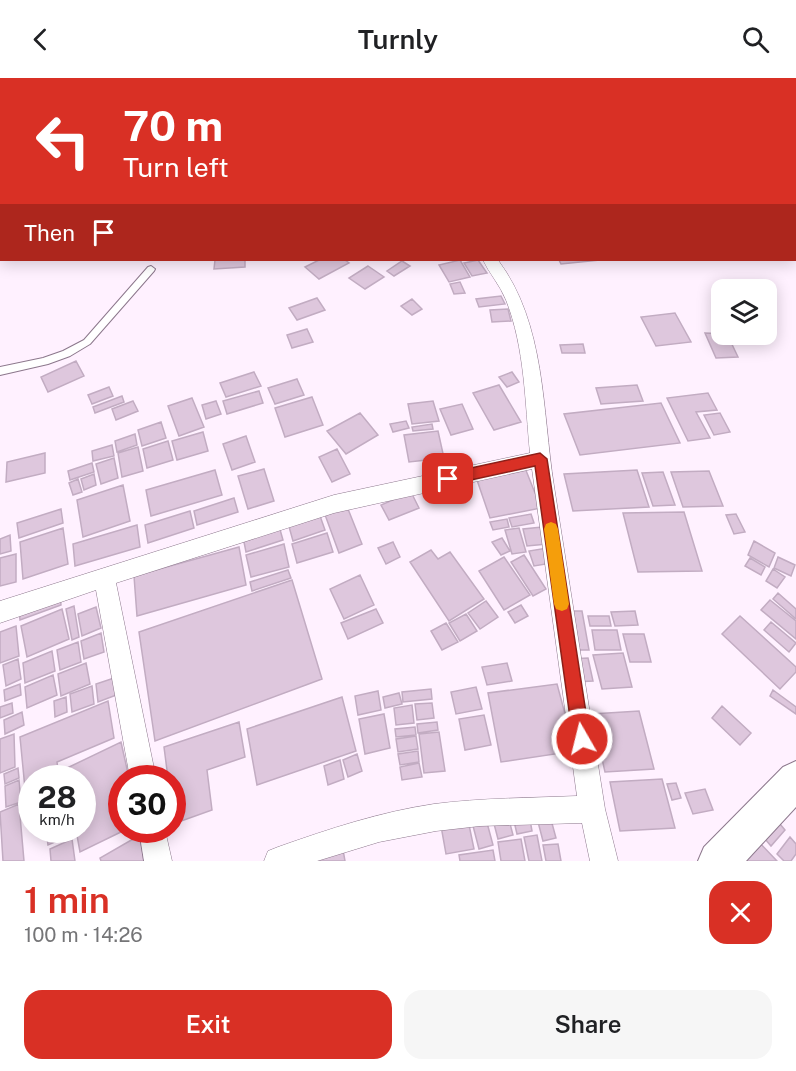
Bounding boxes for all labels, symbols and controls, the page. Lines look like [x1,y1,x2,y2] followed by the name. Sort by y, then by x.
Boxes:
[24,23,57,56] icon: back
[358,23,438,55] text: Turnly
[739,23,772,56] icon: search
[123,101,223,150] text: 70 m
[24,102,102,180] icon: left
[123,151,229,183] text: Turn left
[87,216,120,249] icon: arrive
[24,220,75,246] text: Then
[711,279,777,345] map controls
[711,279,777,345] button: layers
[422,453,473,504] pin
[431,462,464,495] icon: arrive
[550,707,614,771] position arrow
[108,765,186,843] speed limit sign: 30
[37,779,77,815] text: 28
[39,811,75,828] text: km/h
[24,879,110,921] text: 1 min
[709,881,772,944] button: close
[24,923,143,947] text: 100 m · 14:26
[24,990,392,1059] button: Exit
[404,990,772,1059] button: Share

